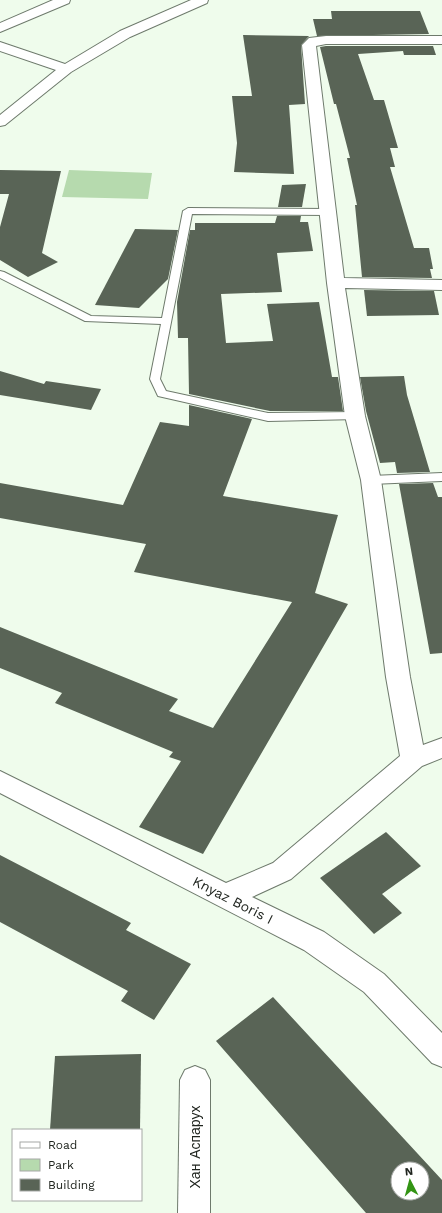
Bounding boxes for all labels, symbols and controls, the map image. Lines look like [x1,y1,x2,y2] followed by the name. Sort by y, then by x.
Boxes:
[190,873,276,927] street label: Knyaz Boris I
[187,1106,203,1188] street label: Хан Аспарух
[12,1129,142,1201] legend
[48,1138,77,1152] text: Road
[48,1158,74,1172] text: Park
[390,1161,430,1201] north arrow
[404,1165,414,1178] text: N
[48,1178,95,1192] text: Building

